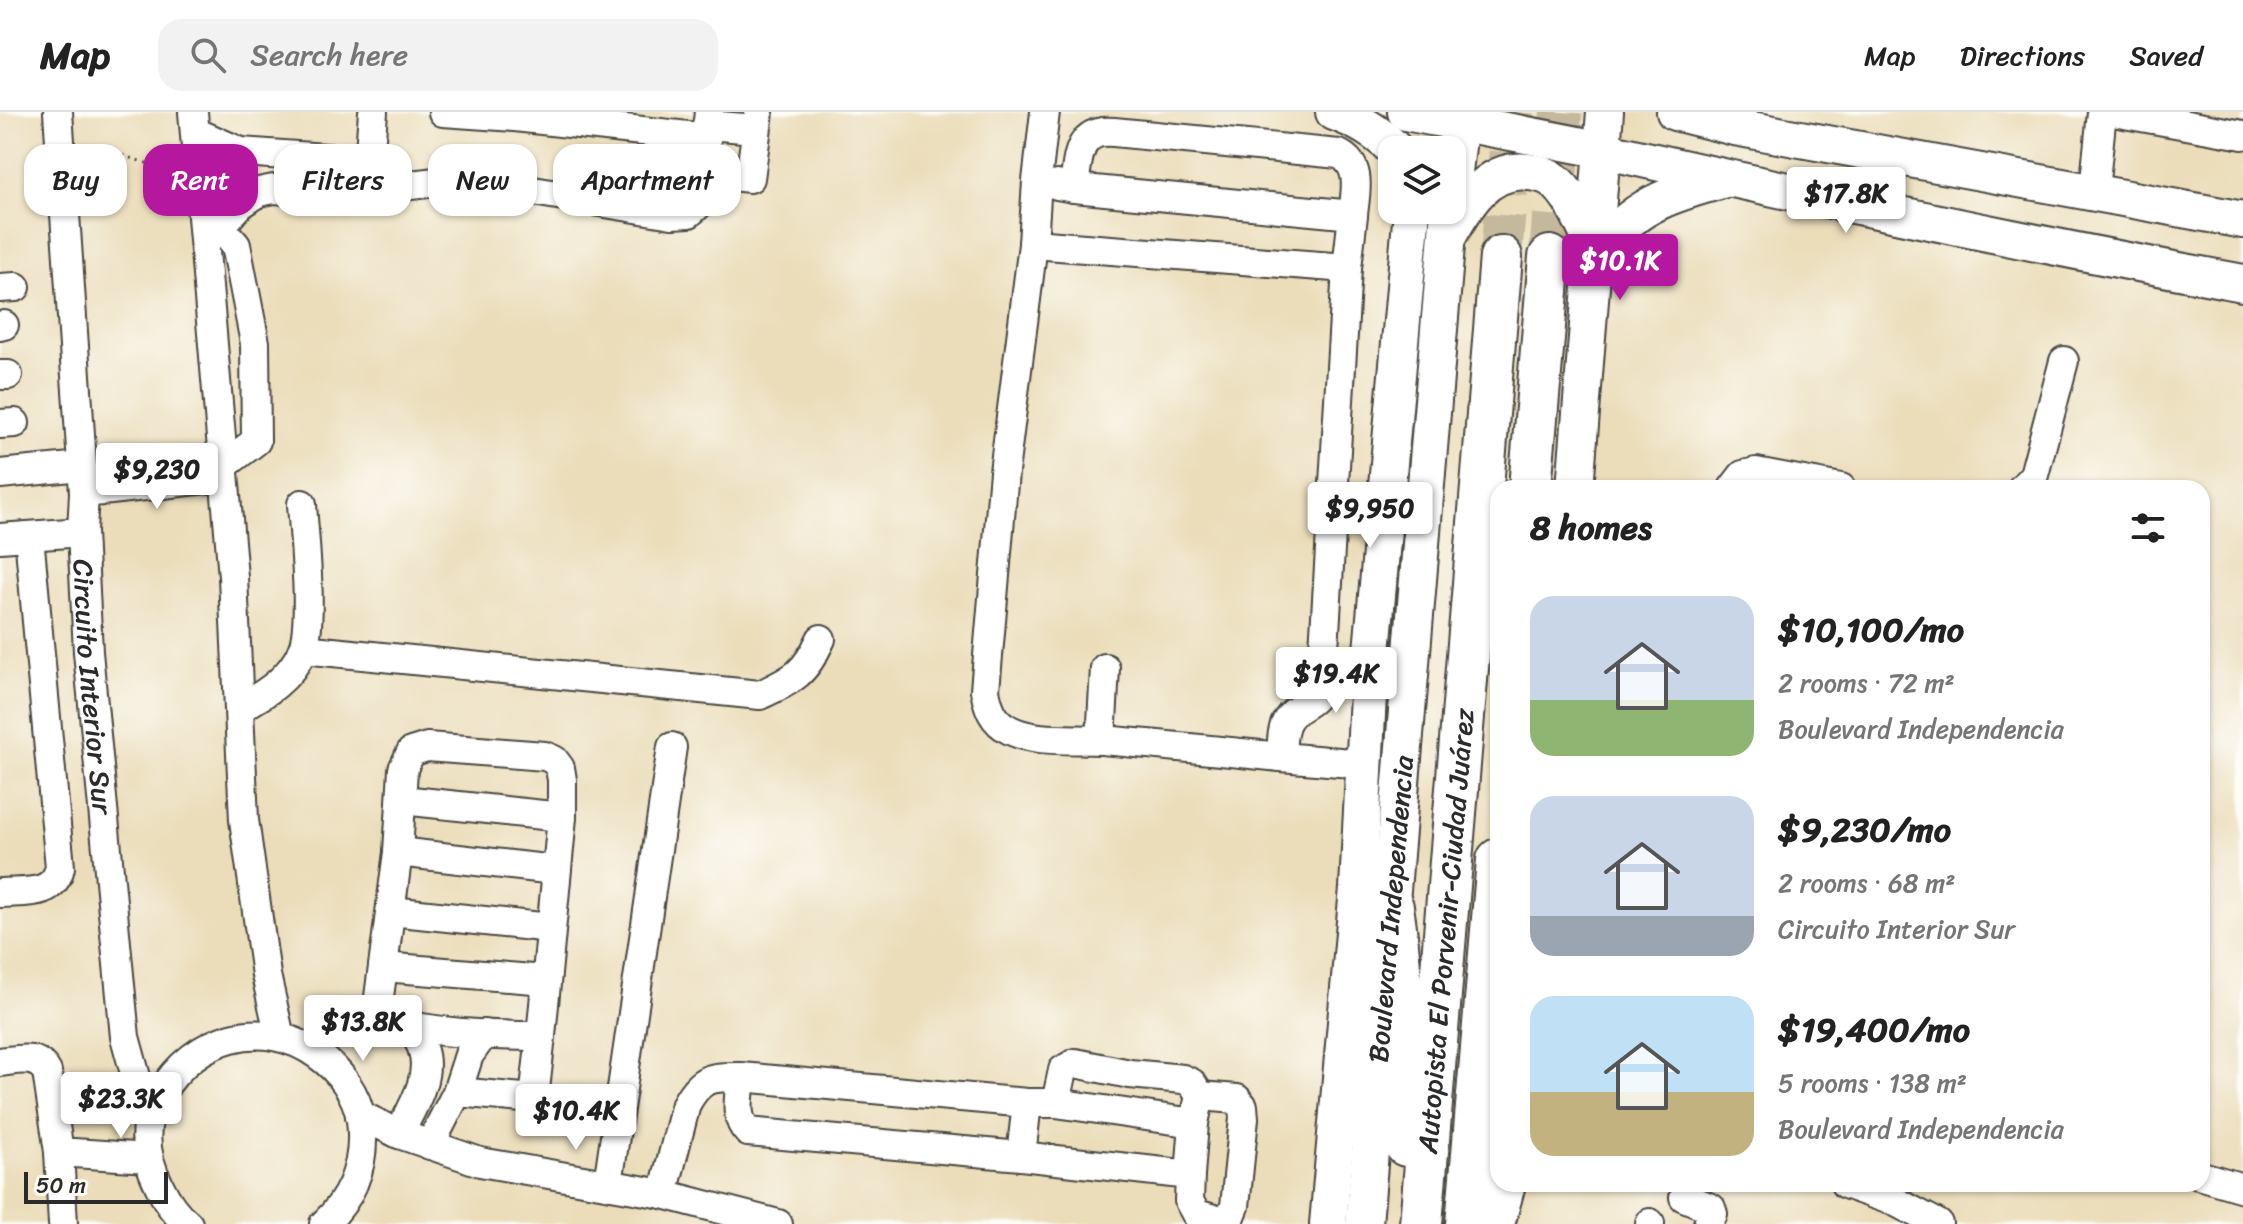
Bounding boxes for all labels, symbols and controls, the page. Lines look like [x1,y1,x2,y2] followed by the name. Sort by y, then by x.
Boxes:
[158,19,718,91] search box
[40,22,110,89] text: Map
[250,28,408,82] text: Search here
[1864,31,1916,80] text: Map
[1960,31,2085,80] text: Directions
[2129,31,2203,80] text: Saved
[186,33,230,77] icon: search
[1378,136,1466,224] map controls
[1378,136,1466,224] button: layers
[24,144,127,216] chip: Buy
[143,144,258,216] chip: Rent
[274,144,412,216] chip: Filters
[428,144,537,216] chip: New
[553,144,741,216] chip: Apartment
[1781,167,1911,235] pin: $17.8K
[1805,170,1887,216] text: $17.8K
[1555,234,1685,302] pin: $10.1K
[1580,237,1660,283] text: $10.1K
[92,443,222,511] pin: $9,230
[114,446,200,492] text: $9,230
[1305,482,1435,550] pin: $9,950
[1326,485,1414,531] text: $9,950
[1530,498,1652,558] text: 8 homes
[2126,506,2170,550] icon: filters
[59,558,128,818] street label: Circuito Interior Sur
[1778,600,1964,660] text: $10,100/mo
[1594,628,1690,724] icon: home
[1271,647,1401,715] pin: $19.4K
[1294,650,1378,696] text: $19.4K
[1778,660,1955,706] text: 2 rooms · 72 m²
[1402,706,1488,1156] street label: Autopista El Porvenir-Ciudad Juárez
[1778,706,2064,752] text: Boulevard Independencia
[1353,753,1428,1065] street label: Boulevard Independencia
[1778,800,1951,860] text: $9,230/mo
[1594,828,1690,924] icon: home
[1778,860,1955,906] text: 2 rooms · 68 m²
[1778,906,2015,952] text: Circuito Interior Sur
[298,995,428,1063] pin: $13.8K
[322,998,404,1044] text: $13.8K
[1778,1000,1970,1060] text: $19,400/mo
[1594,1028,1690,1124] icon: home
[1778,1060,1967,1106] text: 5 rooms · 138 m²
[56,1072,186,1140] pin: $23.3K
[79,1075,163,1121] text: $23.3K
[511,1084,641,1152] pin: $10.4K
[534,1087,619,1133] text: $10.4K
[1778,1106,2064,1152] text: Boulevard Independencia
[36,1166,86,1205] text: 50 m
[24,1168,168,1204] scale bar

